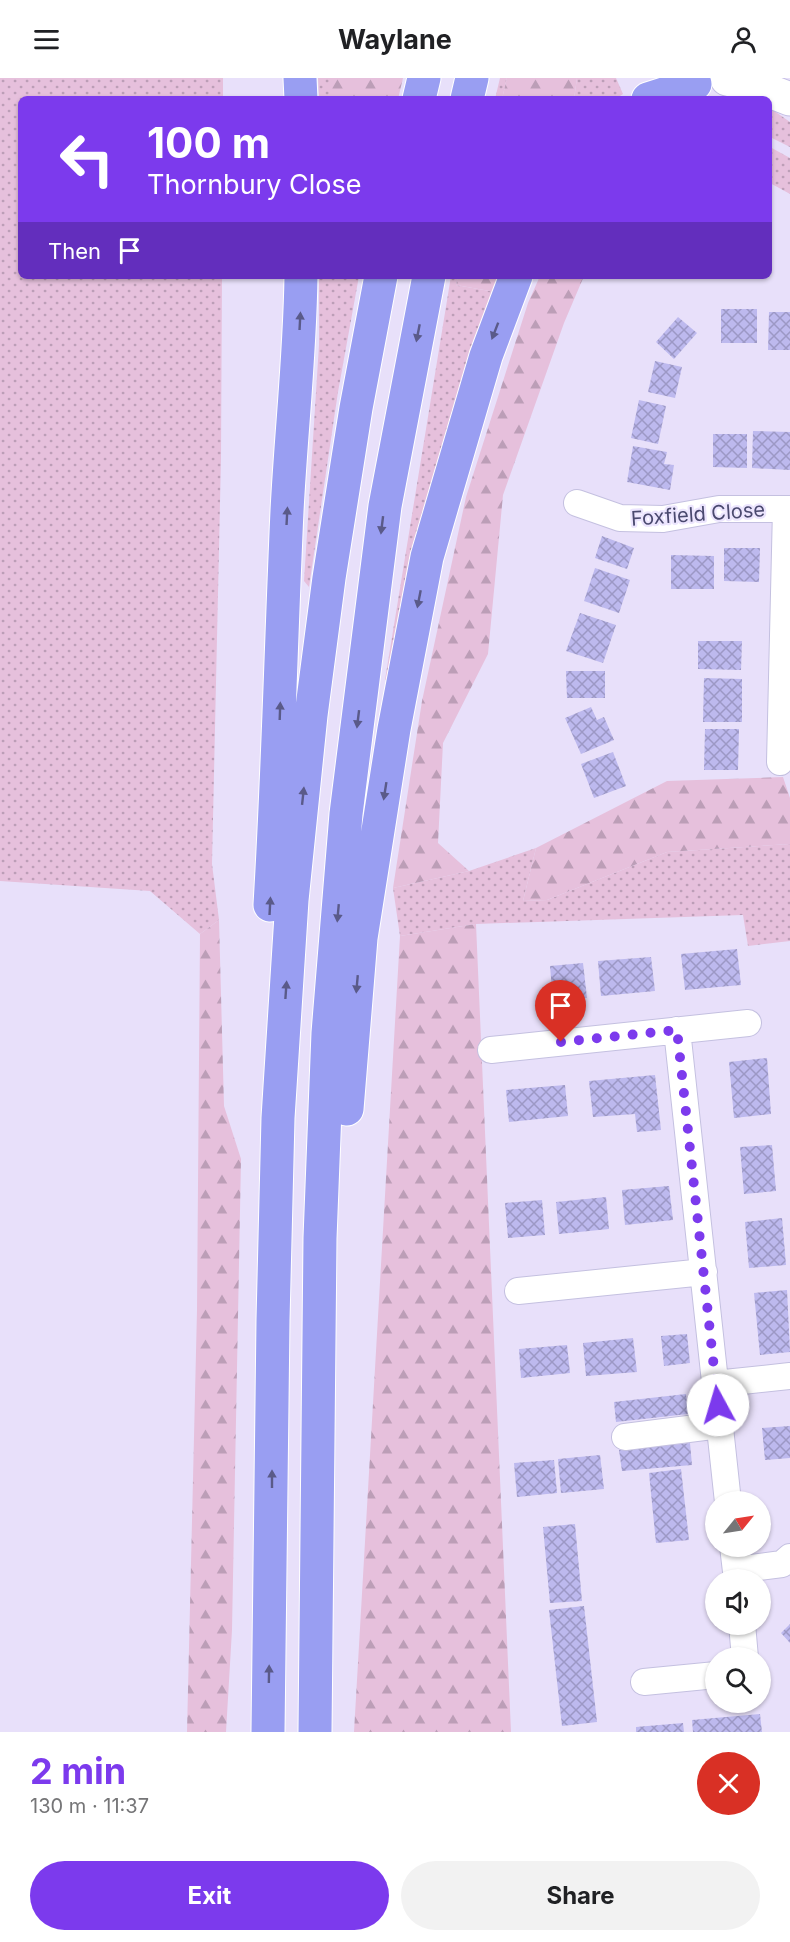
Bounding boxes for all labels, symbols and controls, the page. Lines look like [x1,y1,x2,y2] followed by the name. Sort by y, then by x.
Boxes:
[30,23,63,56] icon: menu
[338,23,452,56] text: Waylane
[727,23,760,56] icon: person
[147,117,270,168] text: 100 m
[48,120,126,198] icon: left
[147,168,361,201] text: Thornbury Close
[113,234,146,267] icon: arrive
[48,238,101,264] text: Then
[295,312,305,331] one-way arrow
[490,322,500,340] one-way arrow
[413,324,422,343] one-way arrow
[630,497,766,531] street label: Foxfield Close
[283,507,292,526] one-way arrow
[377,516,387,535] one-way arrow
[414,589,423,608] one-way arrow
[275,701,285,720] one-way arrow
[354,709,363,728] one-way arrow
[380,781,389,800] one-way arrow
[298,786,308,805] one-way arrow
[266,896,275,915] one-way arrow
[334,903,343,922] one-way arrow
[352,974,362,993] one-way arrow
[282,980,291,999] one-way arrow
[535,980,586,1042] pin
[544,989,577,1022] icon: arrive
[686,1373,750,1437] position arrow
[267,1469,277,1488] one-way arrow
[705,1491,771,1557] north arrow
[705,1491,771,1713] map controls
[705,1569,771,1635] button: sound
[705,1647,771,1713] button: search
[265,1664,274,1683] one-way arrow
[30,1749,126,1793] text: 2 min
[697,1752,760,1815] button: close
[30,1794,149,1818] text: 130 m · 11:37
[30,1861,389,1930] button: Exit
[401,1861,760,1930] button: Share

